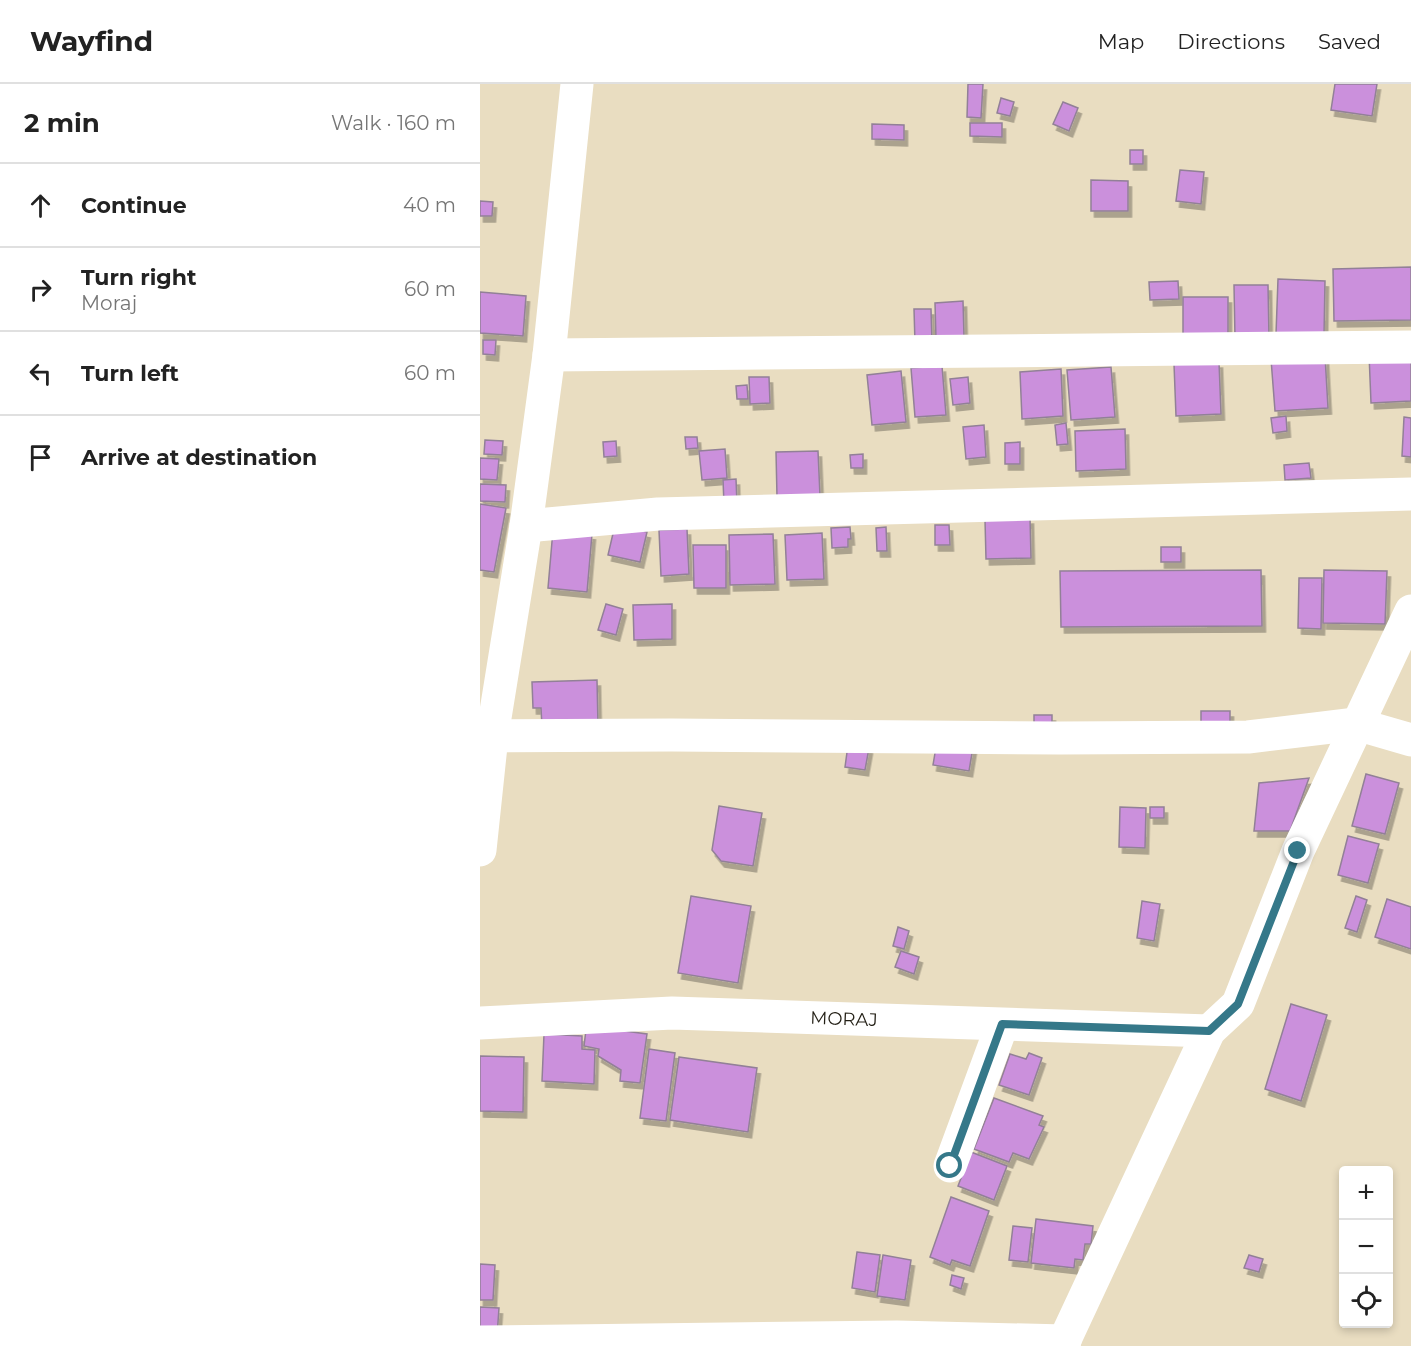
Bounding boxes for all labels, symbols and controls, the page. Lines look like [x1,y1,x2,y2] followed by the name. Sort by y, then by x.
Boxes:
[30,24,153,58] text: Wayfind
[1098,29,1144,54] text: Map
[1177,29,1285,54] text: Directions
[1318,29,1381,54] text: Saved
[24,107,100,139] text: 2 min
[331,111,456,135] text: Walk · 160 m
[24,189,57,222] icon: ahead
[81,192,187,219] text: Continue
[403,193,456,217] text: 40 m
[81,264,196,291] text: Turn right
[24,273,57,306] icon: right
[404,277,456,301] text: 60 m
[81,291,137,315] text: Moraj
[24,357,57,390] icon: left
[81,360,179,387] text: Turn left
[404,361,456,385] text: 60 m
[24,441,57,474] icon: arrive
[81,444,317,471] text: Arrive at destination
[1284,837,1310,863] route end
[810,1007,878,1031] street label: MORAJ
[936,1152,962,1178] route start
[1339,1166,1393,1328] map controls
[1339,1166,1393,1220] button: +
[1339,1220,1393,1274] button: −
[1339,1274,1393,1328] button: locate

